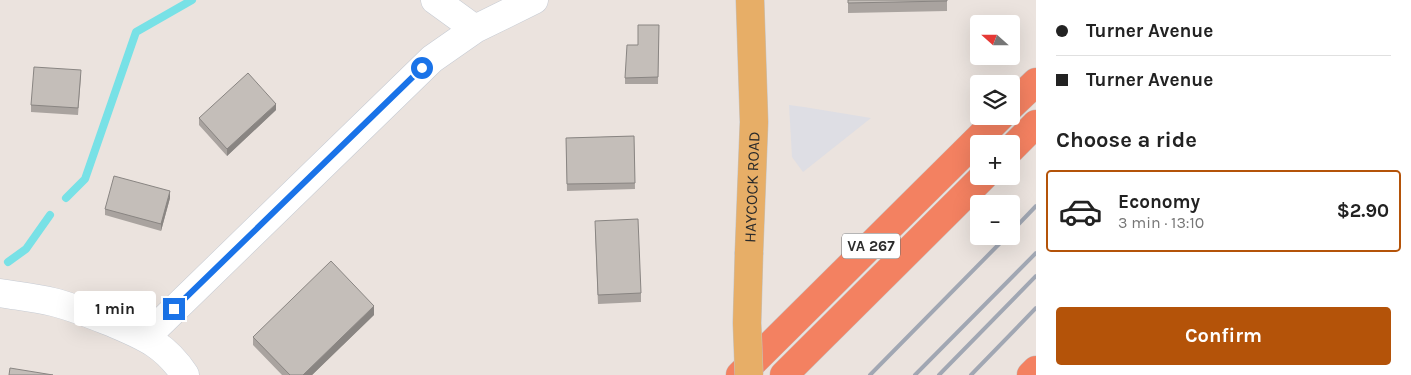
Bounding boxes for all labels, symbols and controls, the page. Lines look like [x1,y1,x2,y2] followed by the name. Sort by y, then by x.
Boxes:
[970,15,1020,65] north arrow
[970,15,1020,245] map controls
[1086,20,1213,42] text: Turner Avenue
[411,57,433,79] route start
[1086,69,1213,91] text: Turner Avenue
[970,75,1020,125] button: layers
[1056,127,1197,153] text: Choose a ride
[740,131,764,243] street label: HAYCOCK ROAD
[970,135,1020,185] button: +
[1058,189,1103,234] icon: car
[1118,191,1200,213] text: Economy
[970,195,1020,245] button: −
[1337,200,1389,222] text: $2.90
[1118,213,1204,232] text: 3 min · 13:10
[842,234,900,258] road number: VA 267
[74,292,156,326] callout: 1 min
[163,298,185,320] route end
[95,299,135,318] text: 1 min
[1056,307,1391,365] button: Confirm

